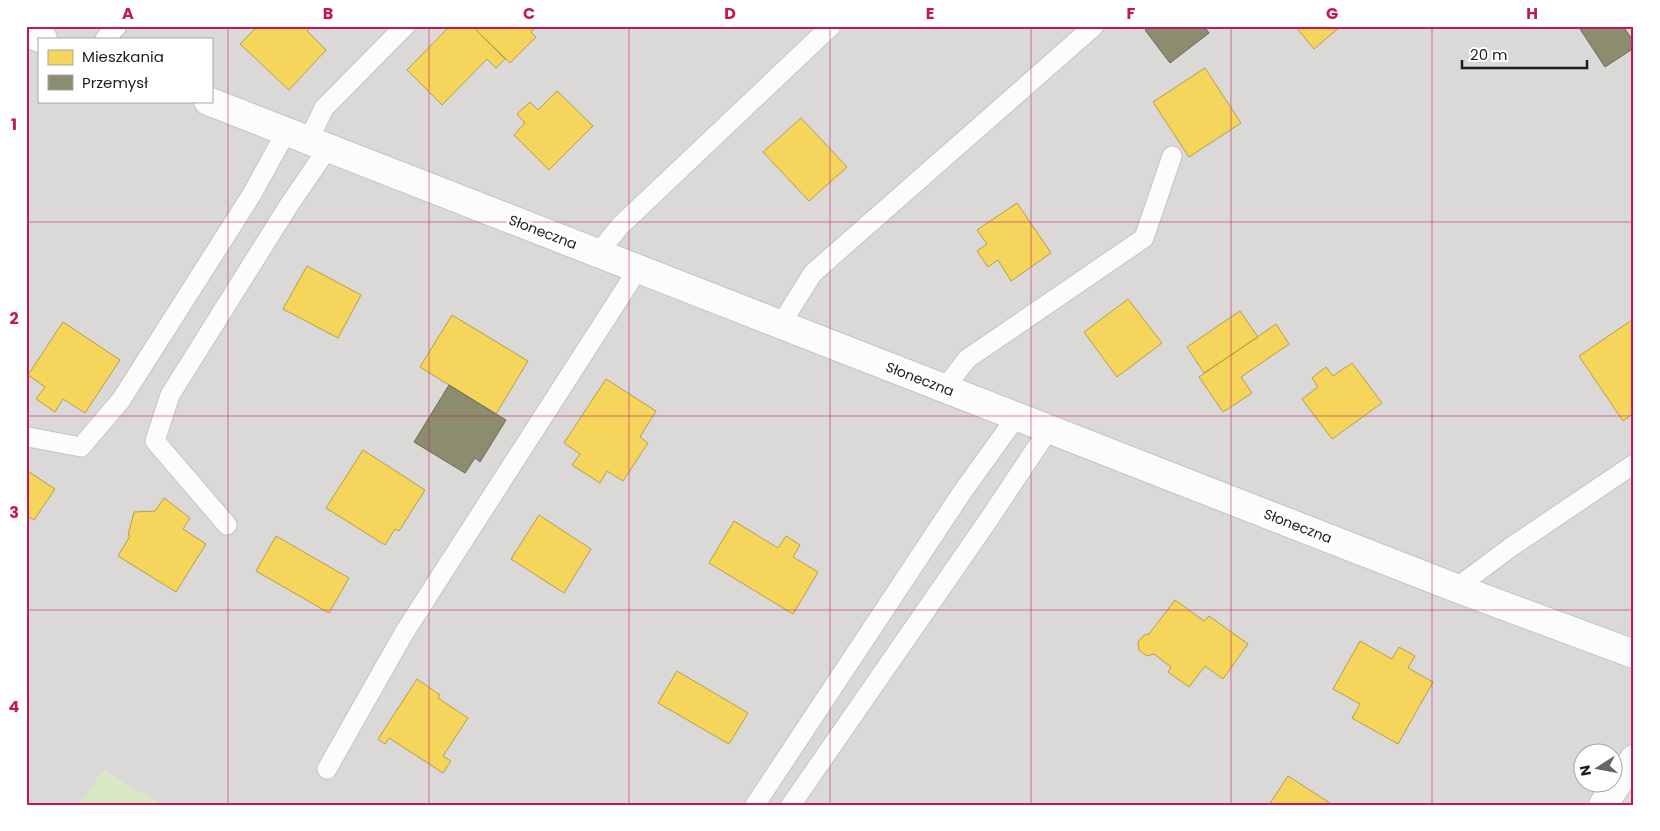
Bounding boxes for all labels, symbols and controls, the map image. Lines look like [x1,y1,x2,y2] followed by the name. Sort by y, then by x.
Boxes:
[122,2,134,25] text: A
[323,2,333,25] text: B
[523,2,535,25] text: C
[724,2,736,25] text: D
[926,2,934,25] text: E
[1127,2,1136,25] text: F
[1326,2,1338,25] text: G
[1526,2,1538,25] text: H
[38,38,212,102] legend
[1462,38,1588,70] scale bar
[1470,44,1508,65] text: 20 m
[82,46,164,67] text: Mieszkania
[82,72,148,93] text: Przemysł
[11,113,17,136] text: 1
[506,210,580,254] street label: Słoneczna
[9,307,19,330] text: 2
[883,357,957,401] street label: Słoneczna
[9,501,19,524] text: 3
[1261,504,1335,548] street label: Słoneczna
[9,695,20,718] text: 4
[1572,744,1622,794] north arrow
[1574,763,1596,778] text: N

